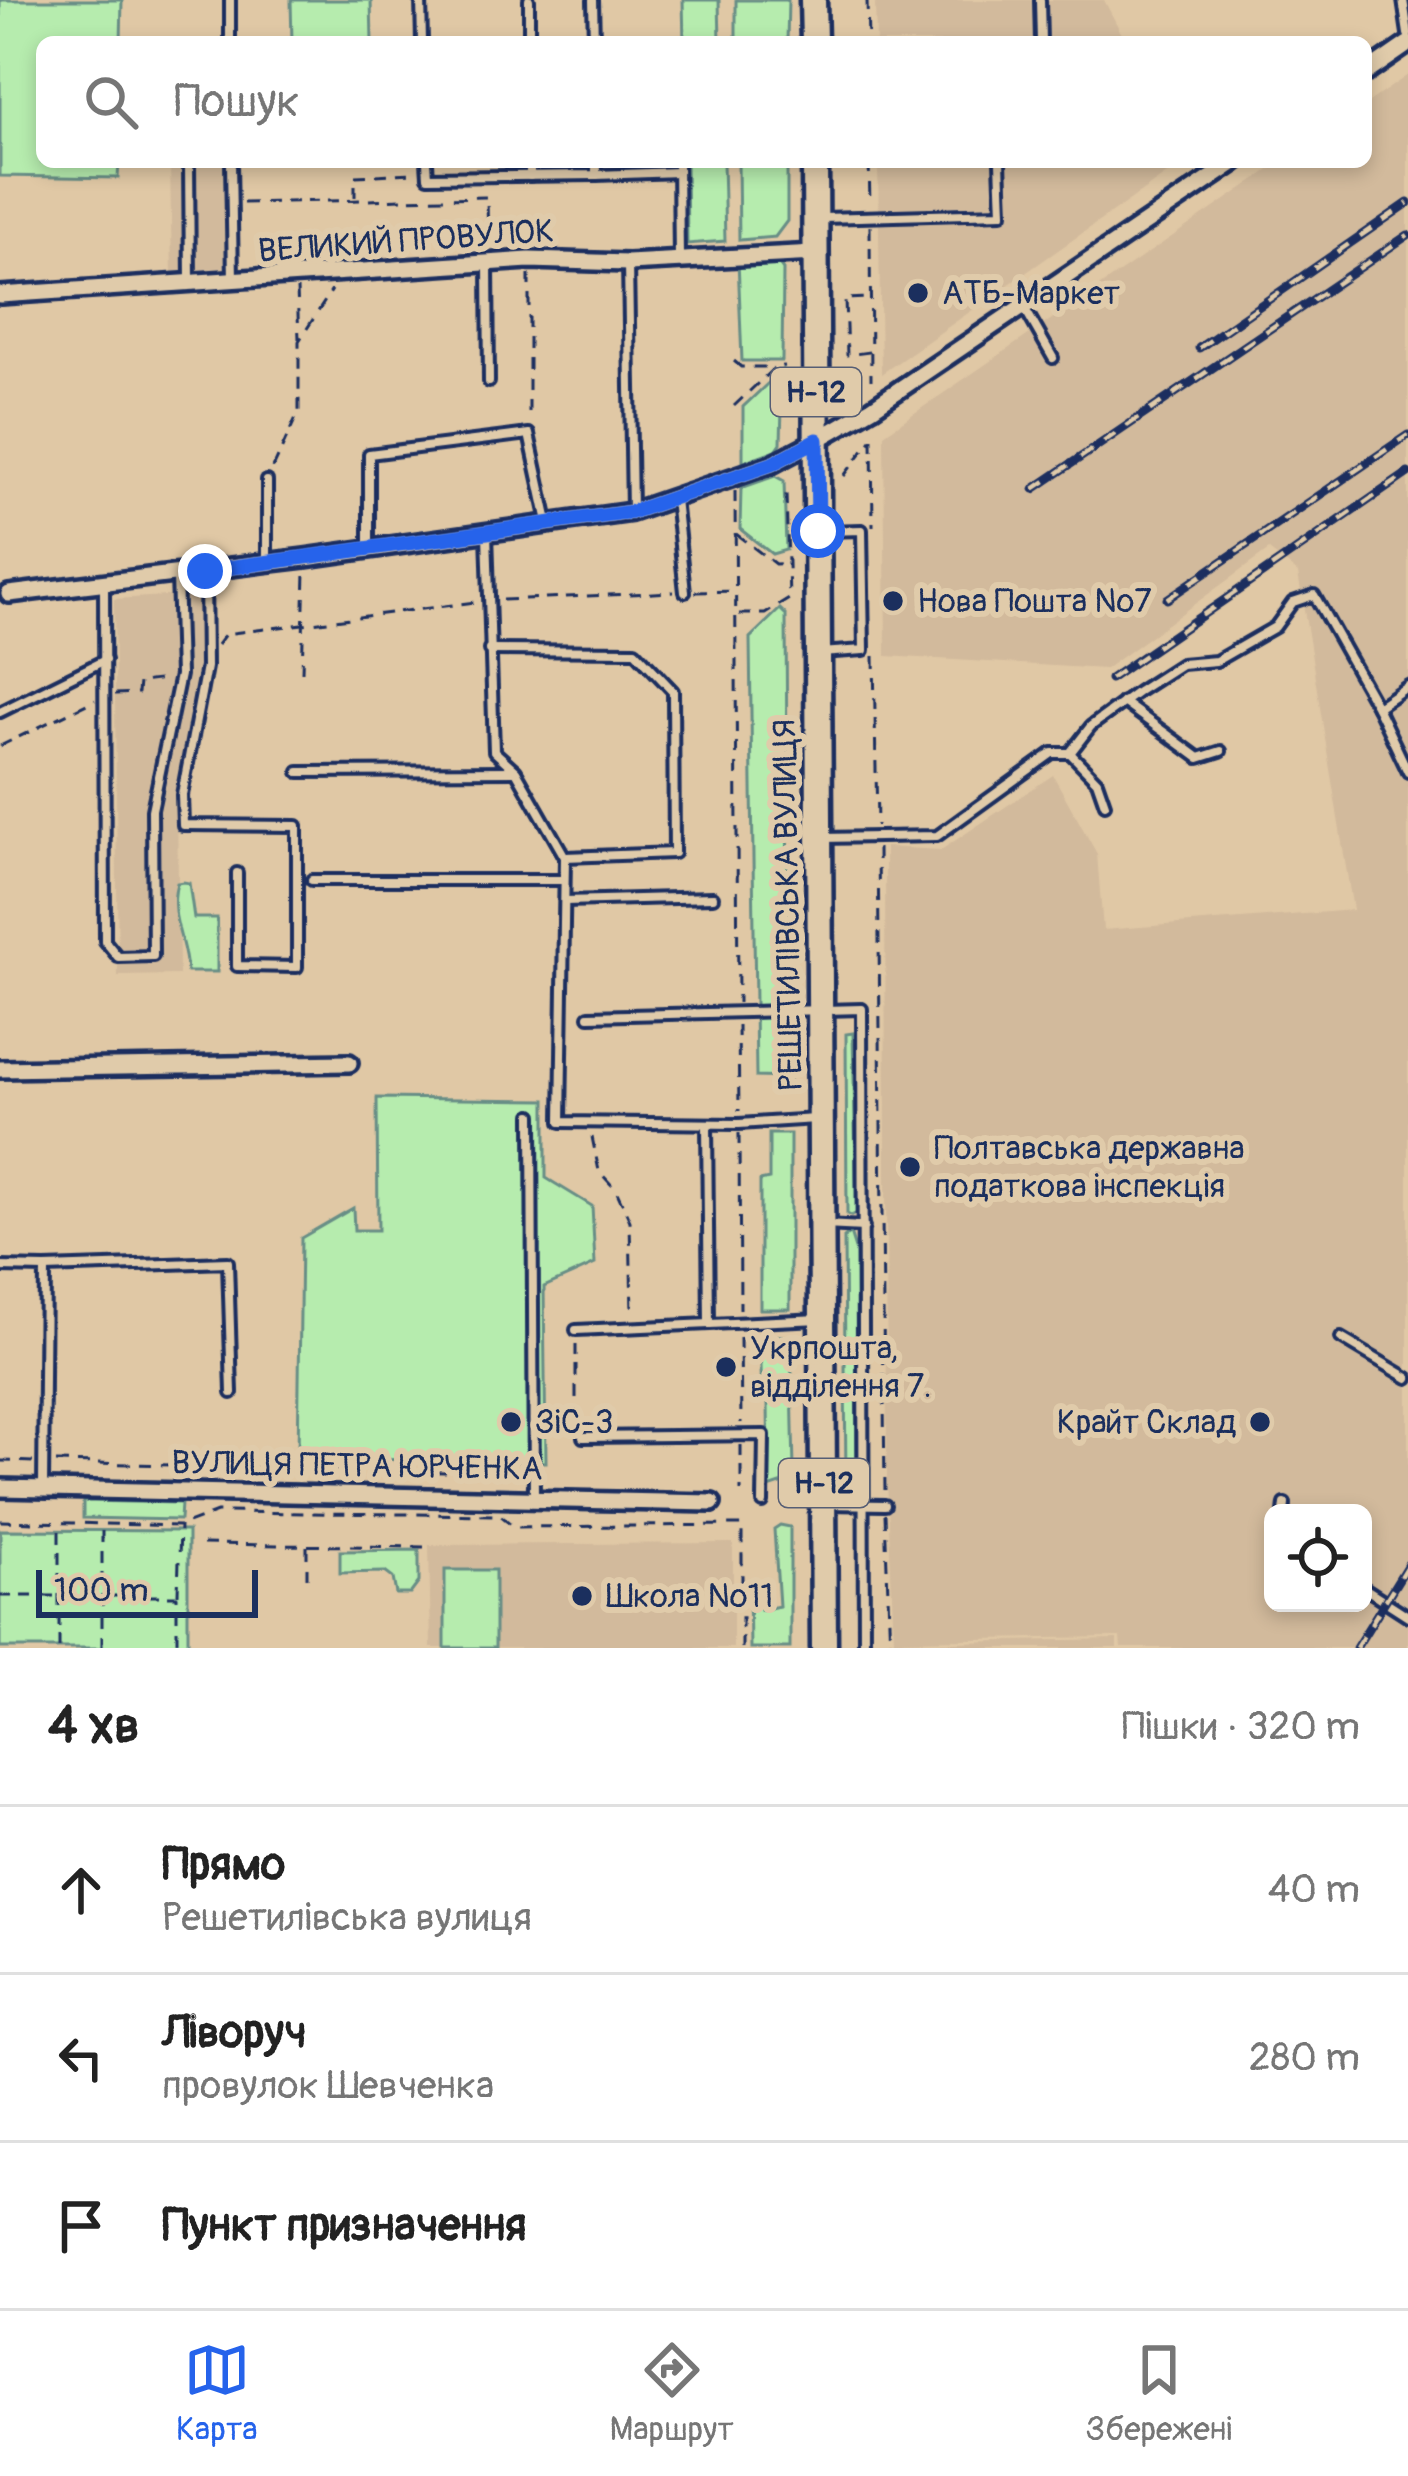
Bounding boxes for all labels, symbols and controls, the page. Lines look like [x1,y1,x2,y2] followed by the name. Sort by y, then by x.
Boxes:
[36,36,1372,168] search box
[78,69,144,135] icon: search
[174,74,299,130] text: Пошук
[257,210,555,272] street label: ВЕЛИКИЙ ПРОВУЛОК
[942,273,1121,314] place label: АТБ-Маркет
[905,280,931,306] marker: АТБ-Маркет
[771,368,861,416] road number: Н-12
[791,504,845,558] route start
[178,544,232,598] route end
[917,581,1152,622] place label: Нова Пошта №7
[880,588,906,614] marker: Нова Пошта №7
[764,719,812,1091] street label: РЕШЕТИЛІВСЬКА ВУЛИЦЯ
[934,1128,1245,1207] place label: Полтавська державна податкова інспекція
[897,1154,923,1180] marker: Полтавська державна податкова інспекція
[750,1328,932,1407] place label: Укрпошта, відділення 7.
[713,1354,739,1380] marker: Укрпошта, відділення 7.
[535,1402,614,1443] place label: ЗіС-3
[1057,1402,1236,1443] place label: Крайт Склад
[498,1409,524,1435] marker: ЗіС-3
[1247,1409,1273,1435] marker: Крайт Склад
[171,1442,543,1490] street label: ВУЛИЦЯ ПЕТРА ЮРЧЕНКА
[779,1459,869,1507] road number: Н-12
[1264,1504,1372,1612] map controls
[1264,1504,1372,1612] button: locate
[36,1564,258,1617] scale bar
[54,1570,148,1611] text: 100 m
[606,1576,773,1617] place label: Школа №11
[569,1583,595,1609] marker: Школа №11
[48,1694,139,1758] text: 4 хв
[1122,1702,1360,1751] text: Пішки · 320 m
[162,1837,285,1893] text: Прямо
[48,1857,114,1923] icon: ahead
[1268,1865,1360,1914] text: 40 m
[162,1893,532,1942] text: Решетилівська вулиця
[162,2005,307,2061] text: Ліворуч
[48,2025,114,2091] icon: left
[1249,2033,1360,2082] text: 280 m
[162,2061,494,2110] text: провулок Шевченка
[48,2193,114,2259] icon: arrive
[162,2198,526,2254] text: Пункт призначення
[176,2337,258,2450] tab: Карта
[609,2337,734,2450] tab: Маршрут
[1085,2337,1232,2450] tab: Збережені

